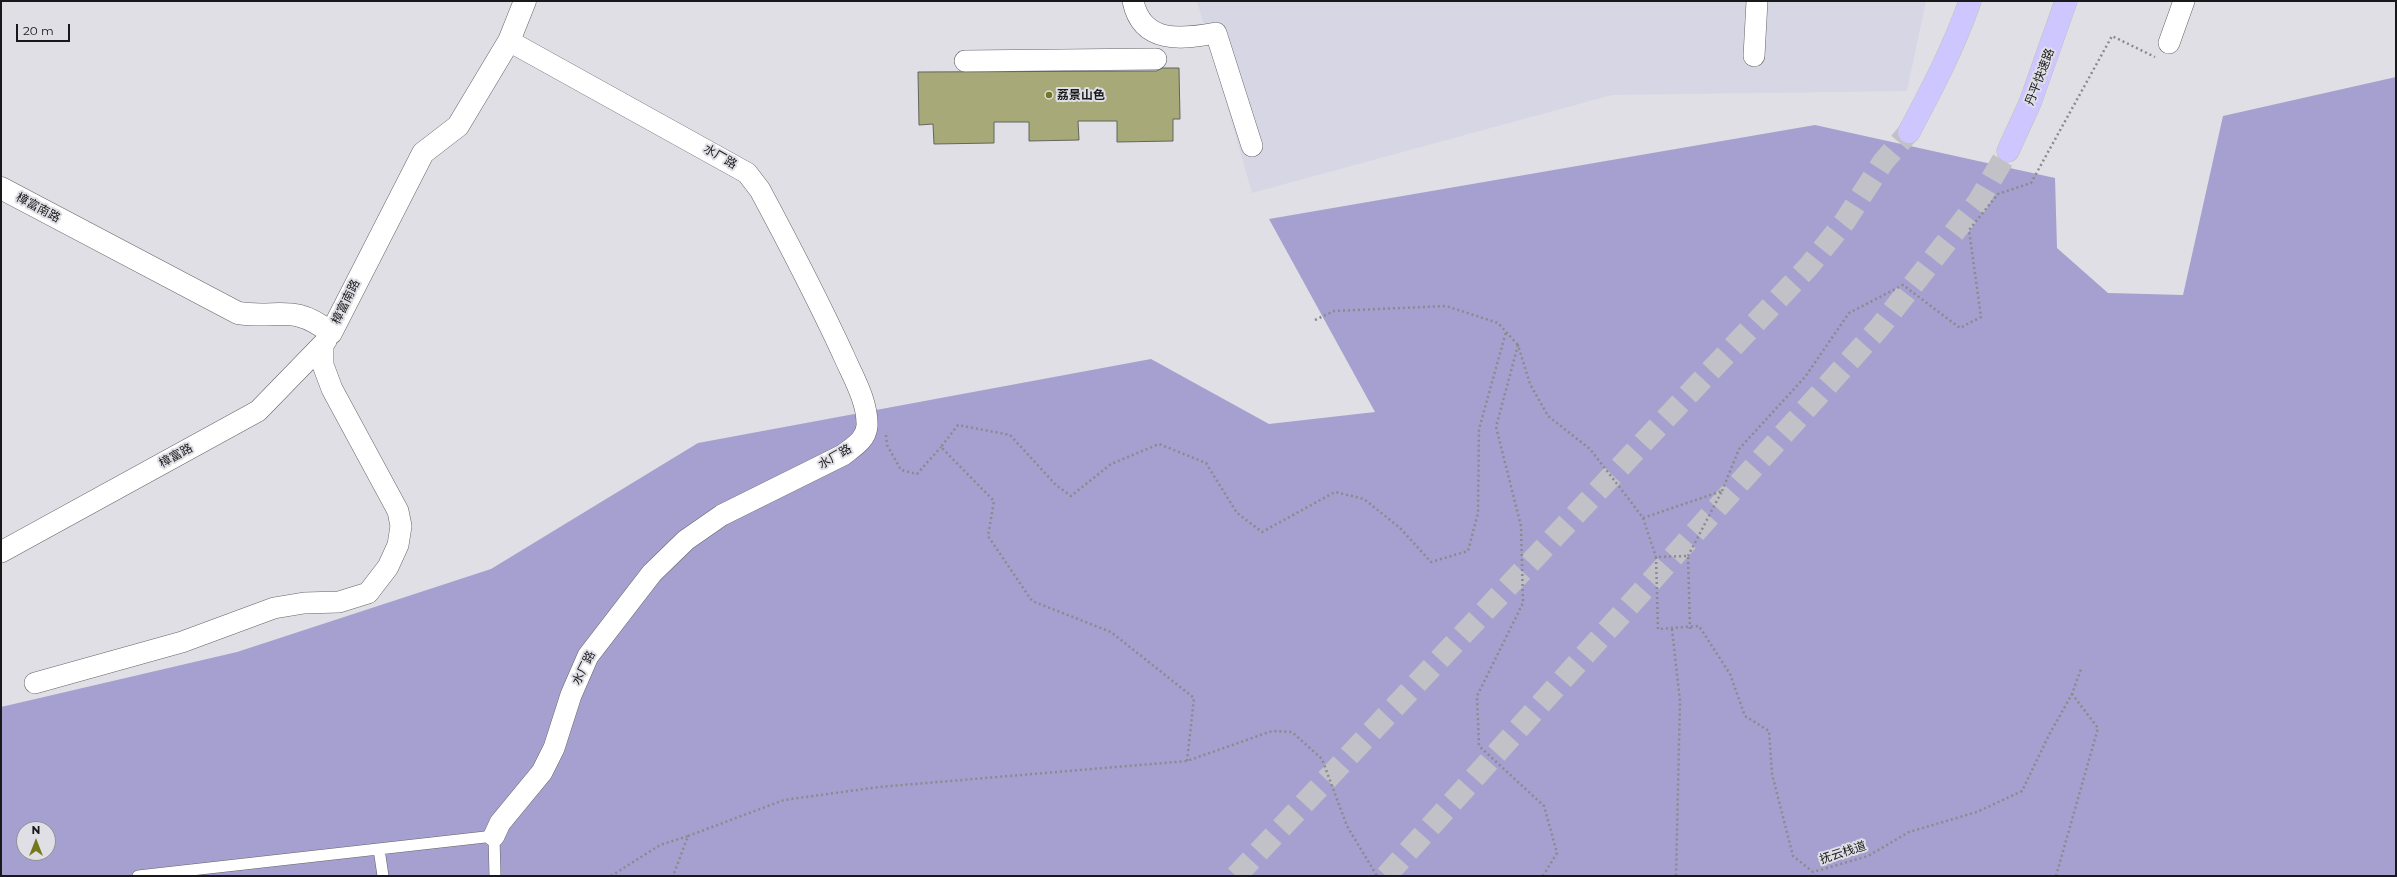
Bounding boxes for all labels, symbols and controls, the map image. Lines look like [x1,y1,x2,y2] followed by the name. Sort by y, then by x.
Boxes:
[18,16,72,42] scale bar
[23,23,54,38] text: 20 m
[2023,46,2057,108] street label: 丹平快速路
[1057,88,1105,102] place label: 荔景山色
[1044,90,1054,100] marker: 荔景山色
[701,142,739,172] street label: 水厂路
[13,190,63,226] street label: 樟富南路
[329,277,363,327] street label: 樟富南路
[157,441,195,471] street label: 樟富路
[816,442,854,472] street label: 水厂路
[569,649,599,687] street label: 水厂路
[16,821,56,861] north arrow
[32,823,40,837] text: N
[1818,839,1868,867] street label: 抚云栈道

